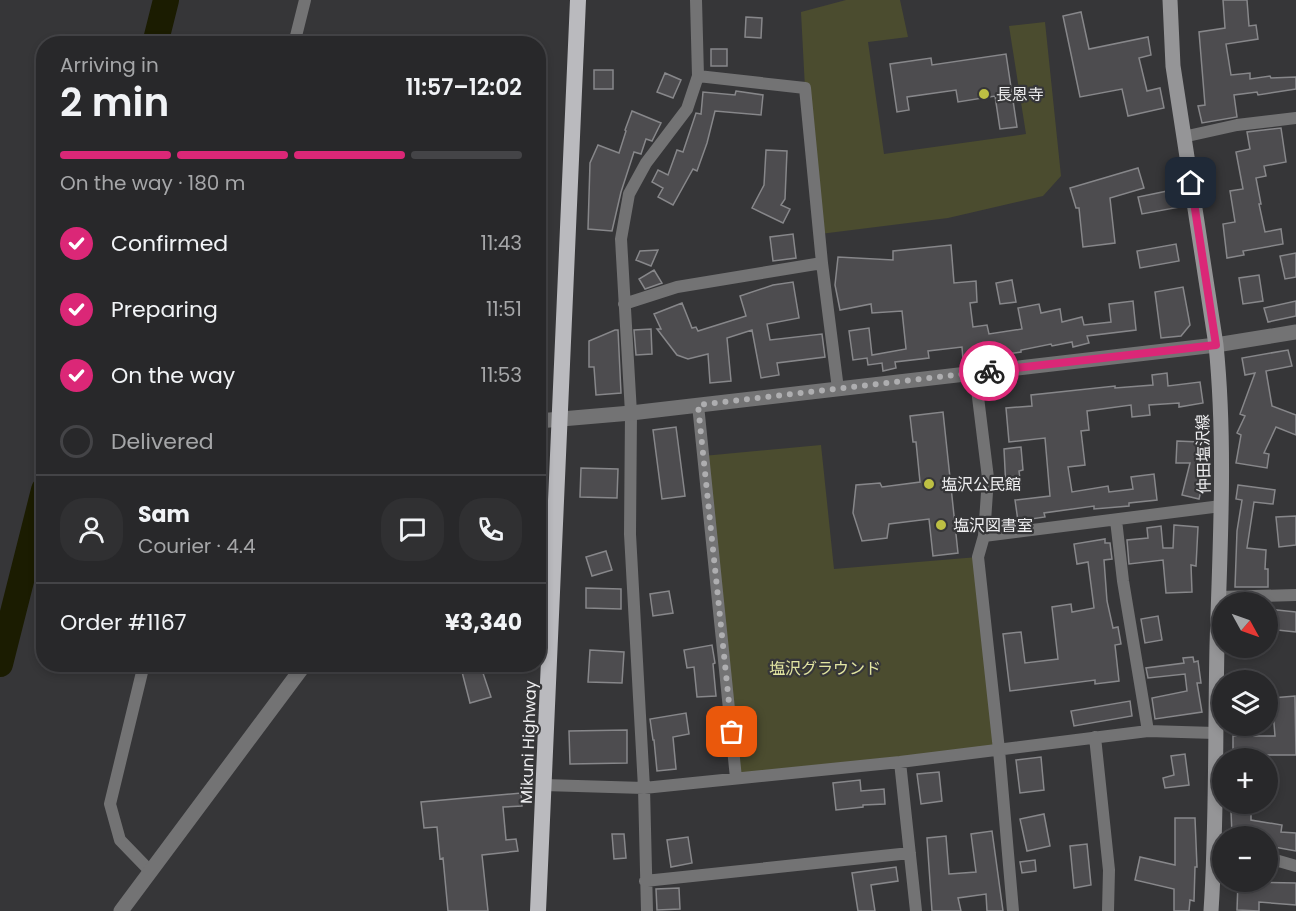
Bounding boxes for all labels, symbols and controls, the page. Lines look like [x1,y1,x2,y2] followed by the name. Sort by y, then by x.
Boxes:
[60,51,159,79] text: Arriving in
[405,72,522,103] text: 11:57–12:02
[60,75,169,130] text: 2 min
[996,83,1044,106] place label: 長恩寺
[977,87,991,101] marker: 長恩寺
[1165,157,1216,208] pin
[1174,166,1207,199] icon: home
[60,169,245,197] text: On the way · 180 m
[60,227,93,260] icon: check
[111,228,228,259] text: Confirmed
[481,229,522,257] text: 11:43
[60,293,93,326] icon: check
[111,294,218,325] text: Preparing
[486,295,522,323] text: 11:51
[959,341,1019,401] courier
[973,355,1006,388] icon: bike
[60,359,93,392] icon: check
[111,360,235,391] text: On the way
[481,361,522,389] text: 11:53
[1191,414,1216,494] street label: 仲田塩沢線
[111,426,214,457] text: Delivered
[941,473,1021,496] place label: 塩沢公民館
[922,477,936,491] marker: 塩沢公民館
[60,498,123,561] button: person
[381,498,444,561] button: chat
[459,498,522,561] button: phone
[138,499,190,530] text: Sam
[953,514,1033,537] place label: 塩沢図書室
[934,518,948,532] marker: 塩沢図書室
[138,532,256,560] text: Courier · 4.4
[1212,592,1278,658] north arrow
[1212,592,1278,892] map controls
[60,607,187,638] text: Order #1167
[445,607,522,638] text: ¥3,340
[769,657,881,680] park label: 塩沢グラウンド
[1212,670,1278,736] button: layers
[515,680,542,804] street label: Mikuni Highway
[706,706,757,757] pin
[715,715,748,748] icon: bag
[1212,748,1278,814] button: +
[1212,826,1278,892] button: −

